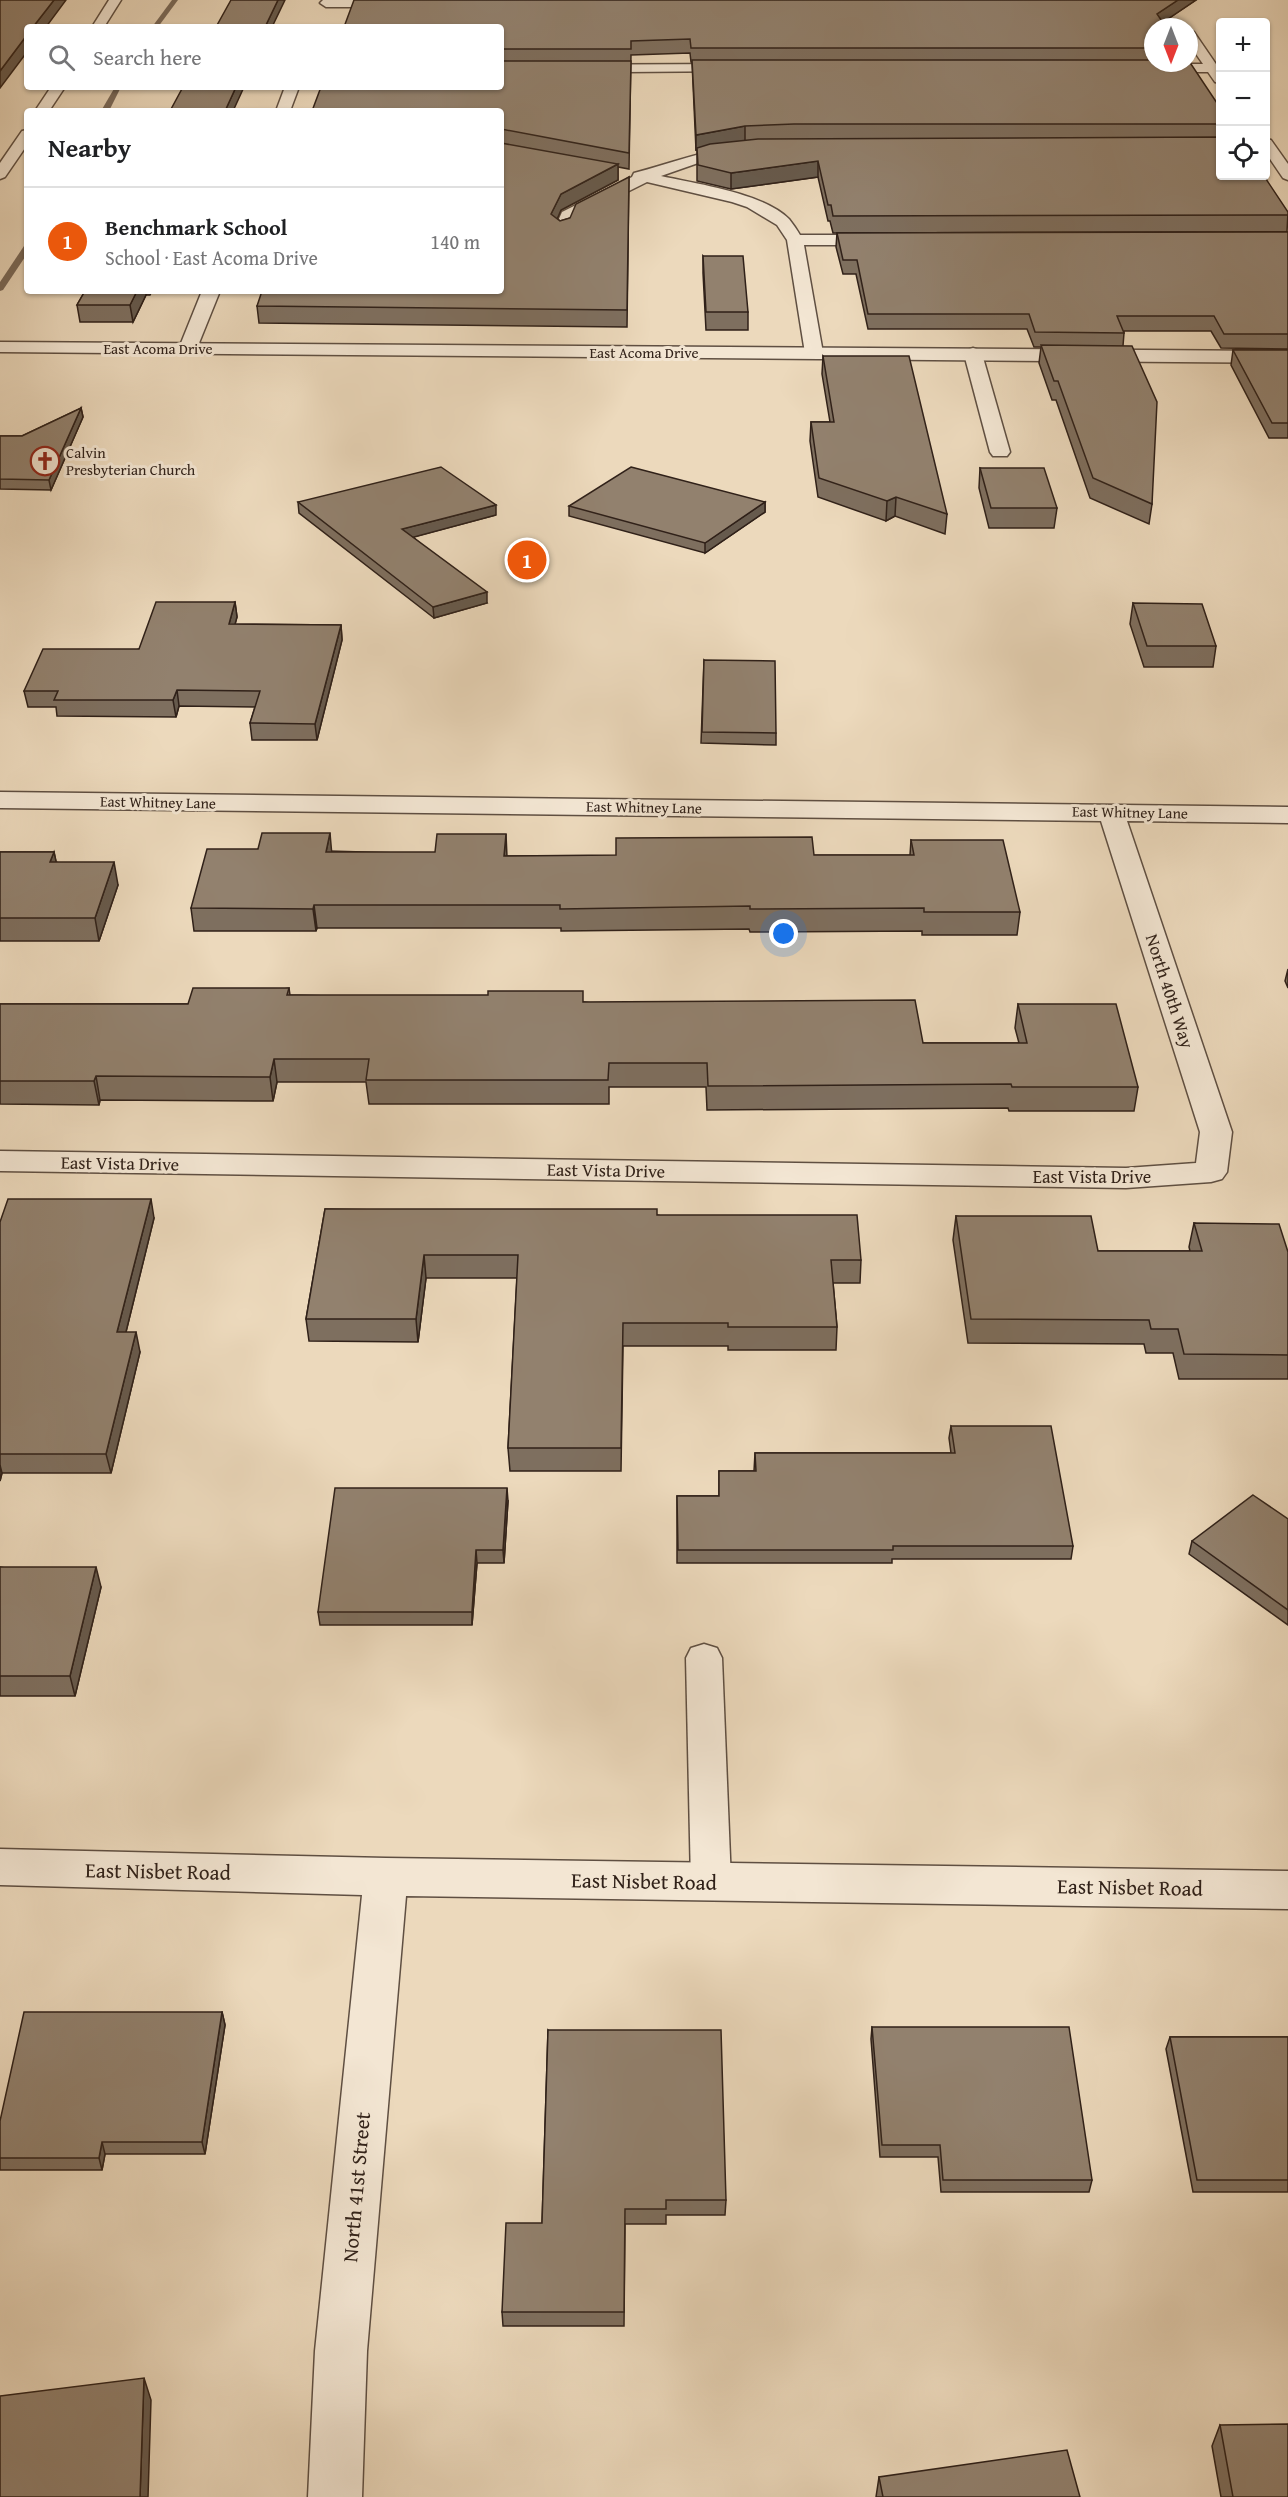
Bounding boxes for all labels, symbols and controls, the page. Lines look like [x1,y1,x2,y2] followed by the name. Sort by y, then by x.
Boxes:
[1144,18,1198,72] north arrow
[1216,18,1270,180] map controls
[1216,18,1270,72] button: +
[24,24,504,90] search box
[45,41,78,74] icon: search
[93,41,202,73] text: Search here
[1216,72,1270,126] button: −
[1216,126,1270,180] button: locate
[48,128,131,167] text: Nearby
[105,211,287,243] text: Benchmark School
[62,227,73,256] text: 1
[430,227,480,256] text: 140 m
[105,243,318,272] text: School · East Acoma Drive
[104,338,212,359] street label: East Acoma Drive
[590,342,698,363] street label: East Acoma Drive
[66,442,196,480] place label: Calvin Presbyterian Church
[29,445,61,477] church icon: Calvin Presbyterian Church
[508,538,546,582] pin: 1
[100,790,216,814] street label: East Whitney Lane
[586,795,702,819] street label: East Whitney Lane
[1072,800,1188,824] street label: East Whitney Lane
[769,919,798,948] your location
[1139,930,1201,1052] street label: North 40th Way
[61,1148,179,1178] street label: East Vista Drive
[547,1155,665,1185] street label: East Vista Drive
[1033,1163,1151,1190] street label: East Vista Drive
[85,1854,232,1888] street label: East Nisbet Road
[571,1864,718,1898] street label: East Nisbet Road
[1057,1870,1204,1904] street label: East Nisbet Road
[334,2110,378,2263] street label: North 41st Street

